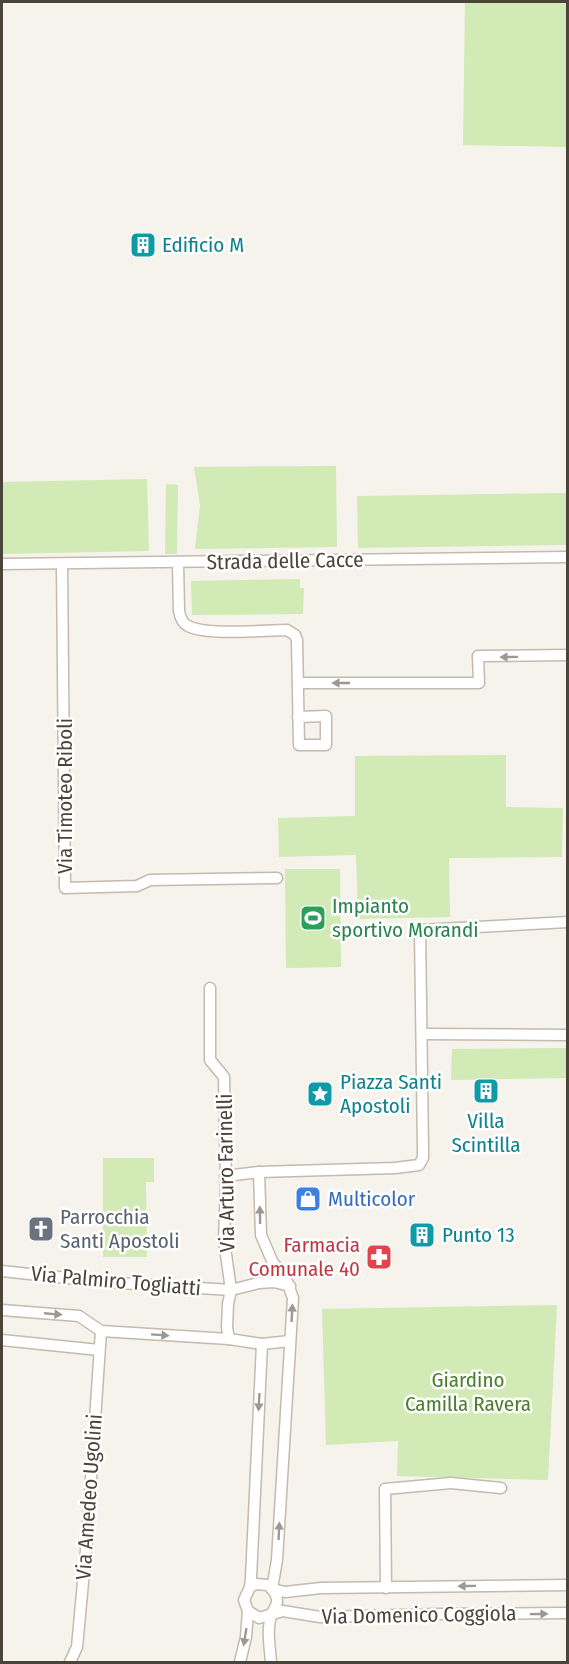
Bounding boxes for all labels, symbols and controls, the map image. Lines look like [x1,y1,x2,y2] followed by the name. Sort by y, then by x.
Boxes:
[128,230,158,260] building icon: Edificio M
[162,232,244,258] place label: Edificio M
[206,547,364,575] street label: Strada delle Cacce
[500,652,519,661] one-way arrow
[332,678,351,688] one-way arrow
[52,718,78,874] street label: Via Timoteo Riboli
[332,893,478,943] place label: Impianto sportivo Morandi
[298,903,328,933] sports icon: Impianto sportivo Morandi
[340,1069,442,1119] place label: Piazza Santi Apostoli
[471,1076,501,1106] building icon: Villa Scintilla
[305,1079,335,1109] place icon: Piazza Santi Apostoli
[212,1093,240,1253] street label: Via Arturo Farinelli
[451,1108,521,1158] place label: Villa Scintilla
[293,1184,323,1214] shop icon: Multicolor
[328,1186,416,1212] place label: Multicolor
[60,1204,180,1254] place label: Parrocchia Santi Apostoli
[255,1206,265,1225] one-way arrow
[26,1214,56,1244] church icon: Parrocchia Santi Apostoli
[407,1220,437,1250] building icon: Punto 13
[442,1222,515,1248] place label: Punto 13
[249,1232,360,1282] place label: Farmacia Comunale 40
[364,1242,394,1272] pharmacy icon: Farmacia Comunale 40
[30,1261,202,1301] street label: Via Palmiro Togliatti
[288,1304,297,1323] one-way arrow
[44,1309,63,1319] one-way arrow
[150,1330,169,1340] one-way arrow
[405,1367,531,1417] park label: Giardino Camilla Ravera
[255,1393,264,1412] one-way arrow
[70,1413,108,1581] street label: Via Amedeo Ugolini
[274,1521,284,1540] one-way arrow
[458,1582,477,1591] one-way arrow
[321,1600,517,1630] street label: Via Domenico Coggiola
[530,1609,549,1618] one-way arrow
[240,1628,249,1647] one-way arrow

